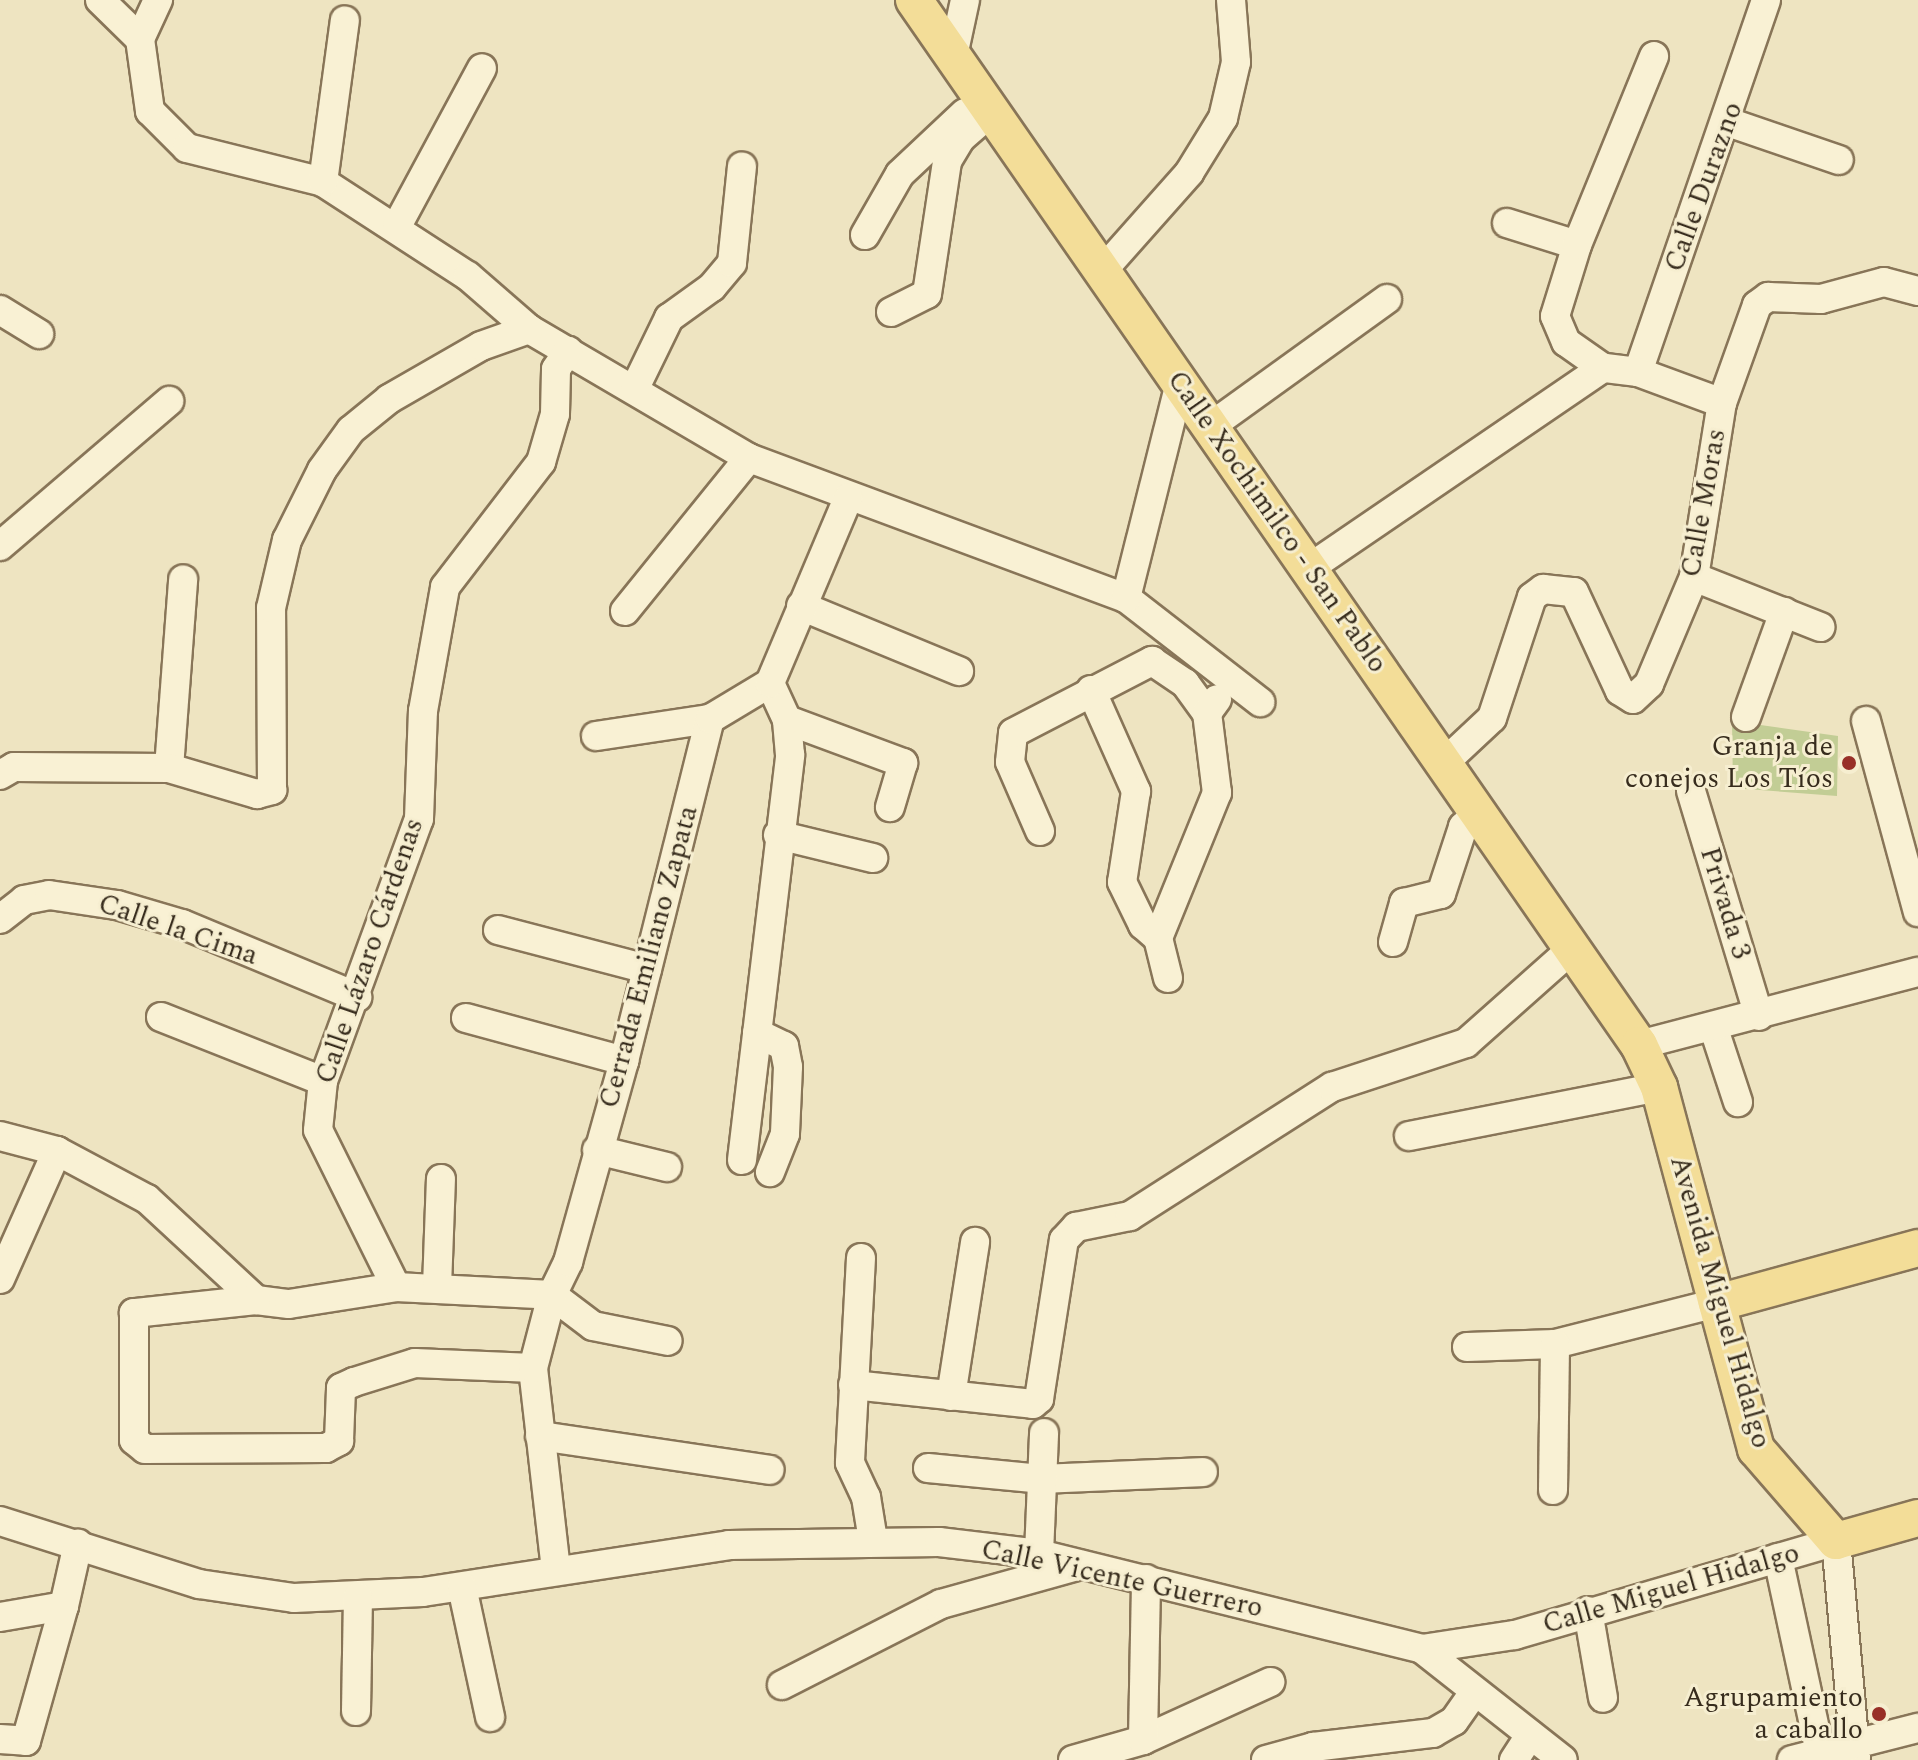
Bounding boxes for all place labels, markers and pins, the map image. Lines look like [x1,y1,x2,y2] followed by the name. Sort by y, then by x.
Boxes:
[1625,730,1833,796] place label: Granja de conejos Los Tíos
[1840,754,1858,772] marker: Granja de conejos Los Tíos
[1683,1681,1863,1747] place label: Agrupamiento a caballo
[1870,1705,1888,1723] marker: Agrupamiento a caballo

